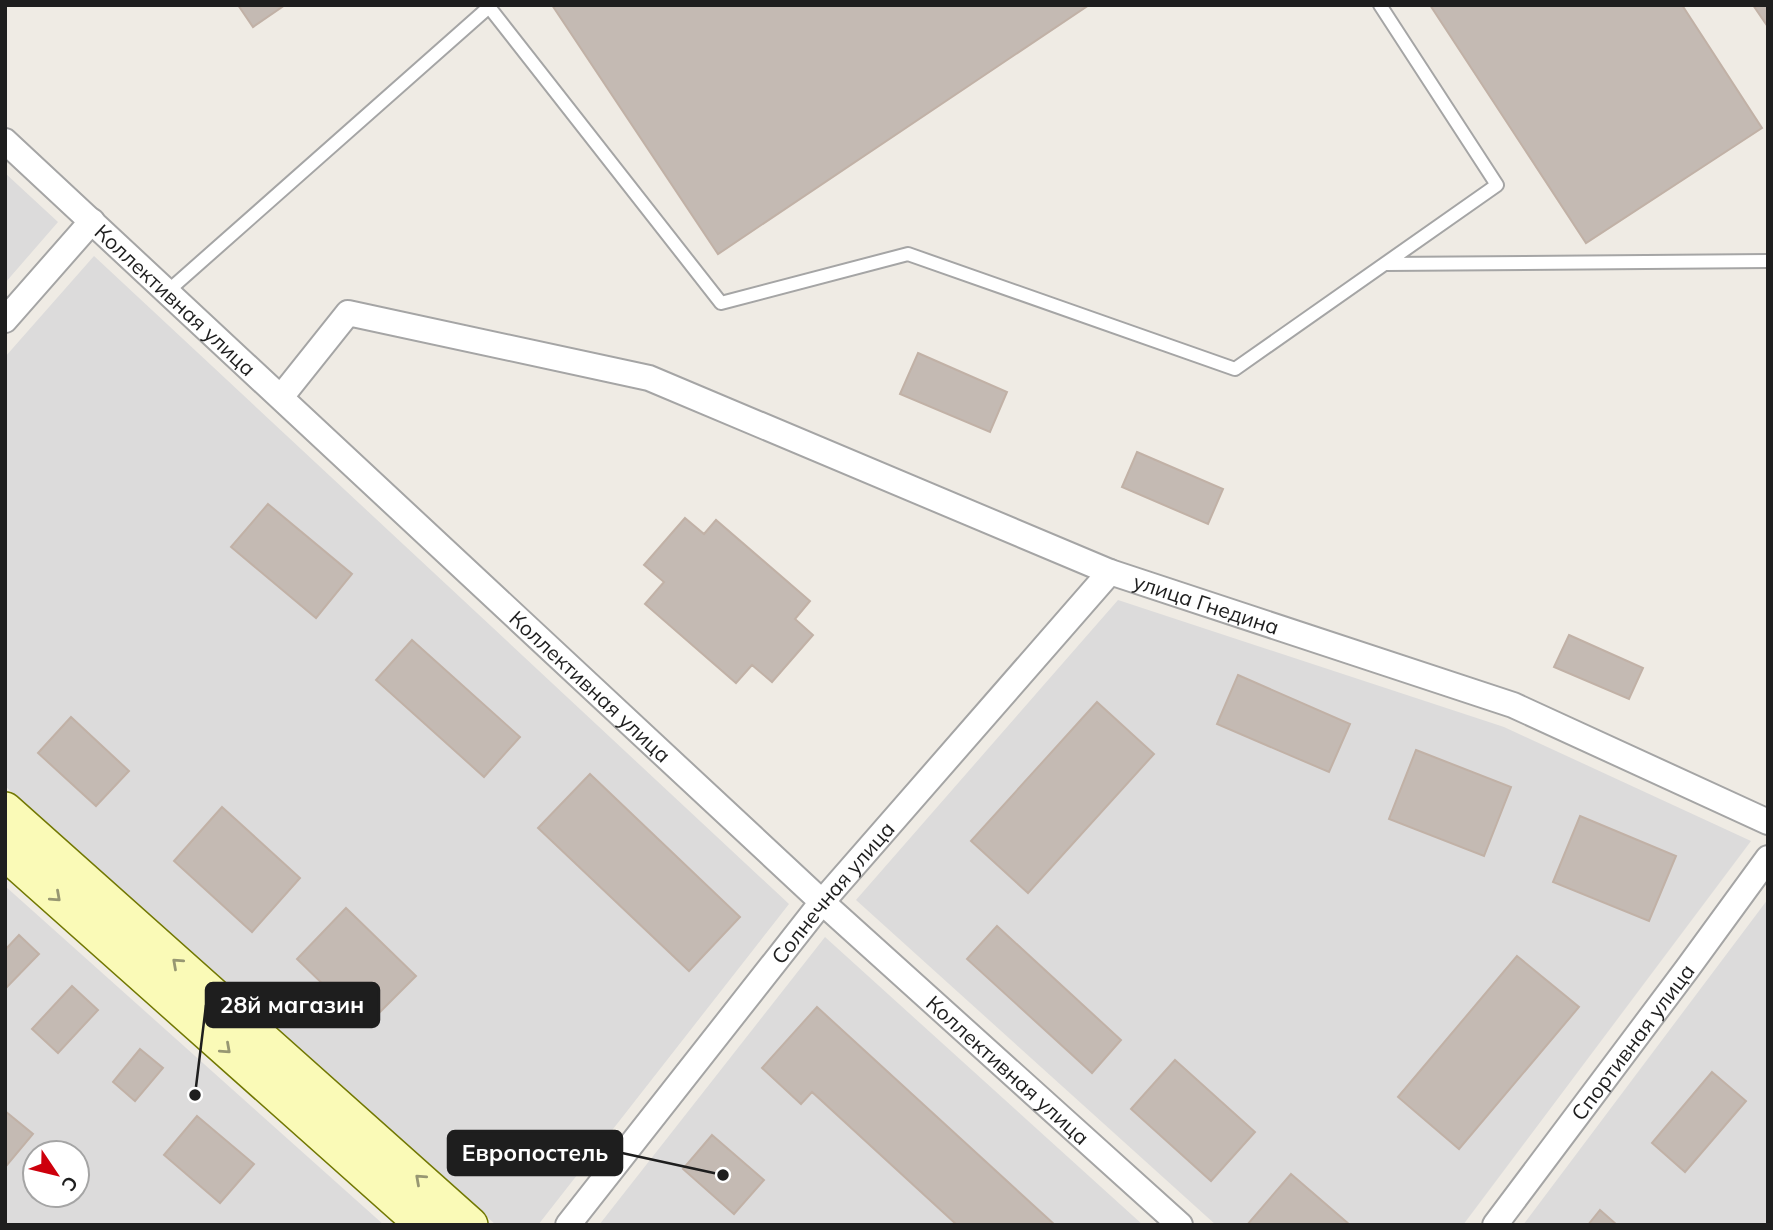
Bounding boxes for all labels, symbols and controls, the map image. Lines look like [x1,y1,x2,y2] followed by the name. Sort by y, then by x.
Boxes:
[90,219,261,381] street label: Коллективная улица
[1130,568,1282,640] street label: улица Гнедина
[504,605,676,768] street label: Коллективная улица
[765,816,900,969] street label: Солнечная улица
[48,889,61,901] one-way arrow
[1565,958,1700,1125] street label: Спортивная улица
[172,959,185,971] one-way arrow
[206,983,379,1027] callout: 28й магазин
[220,990,364,1019] text: 28й магазин
[921,990,1095,1150] street label: Коллективная улица
[218,1040,231,1053] one-way arrow
[448,1131,622,1175] callout: Европостель
[462,1138,608,1167] text: Европостель
[21,1139,91,1209] north arrow
[56,1172,83,1196] text: С
[415,1175,428,1187] one-way arrow

